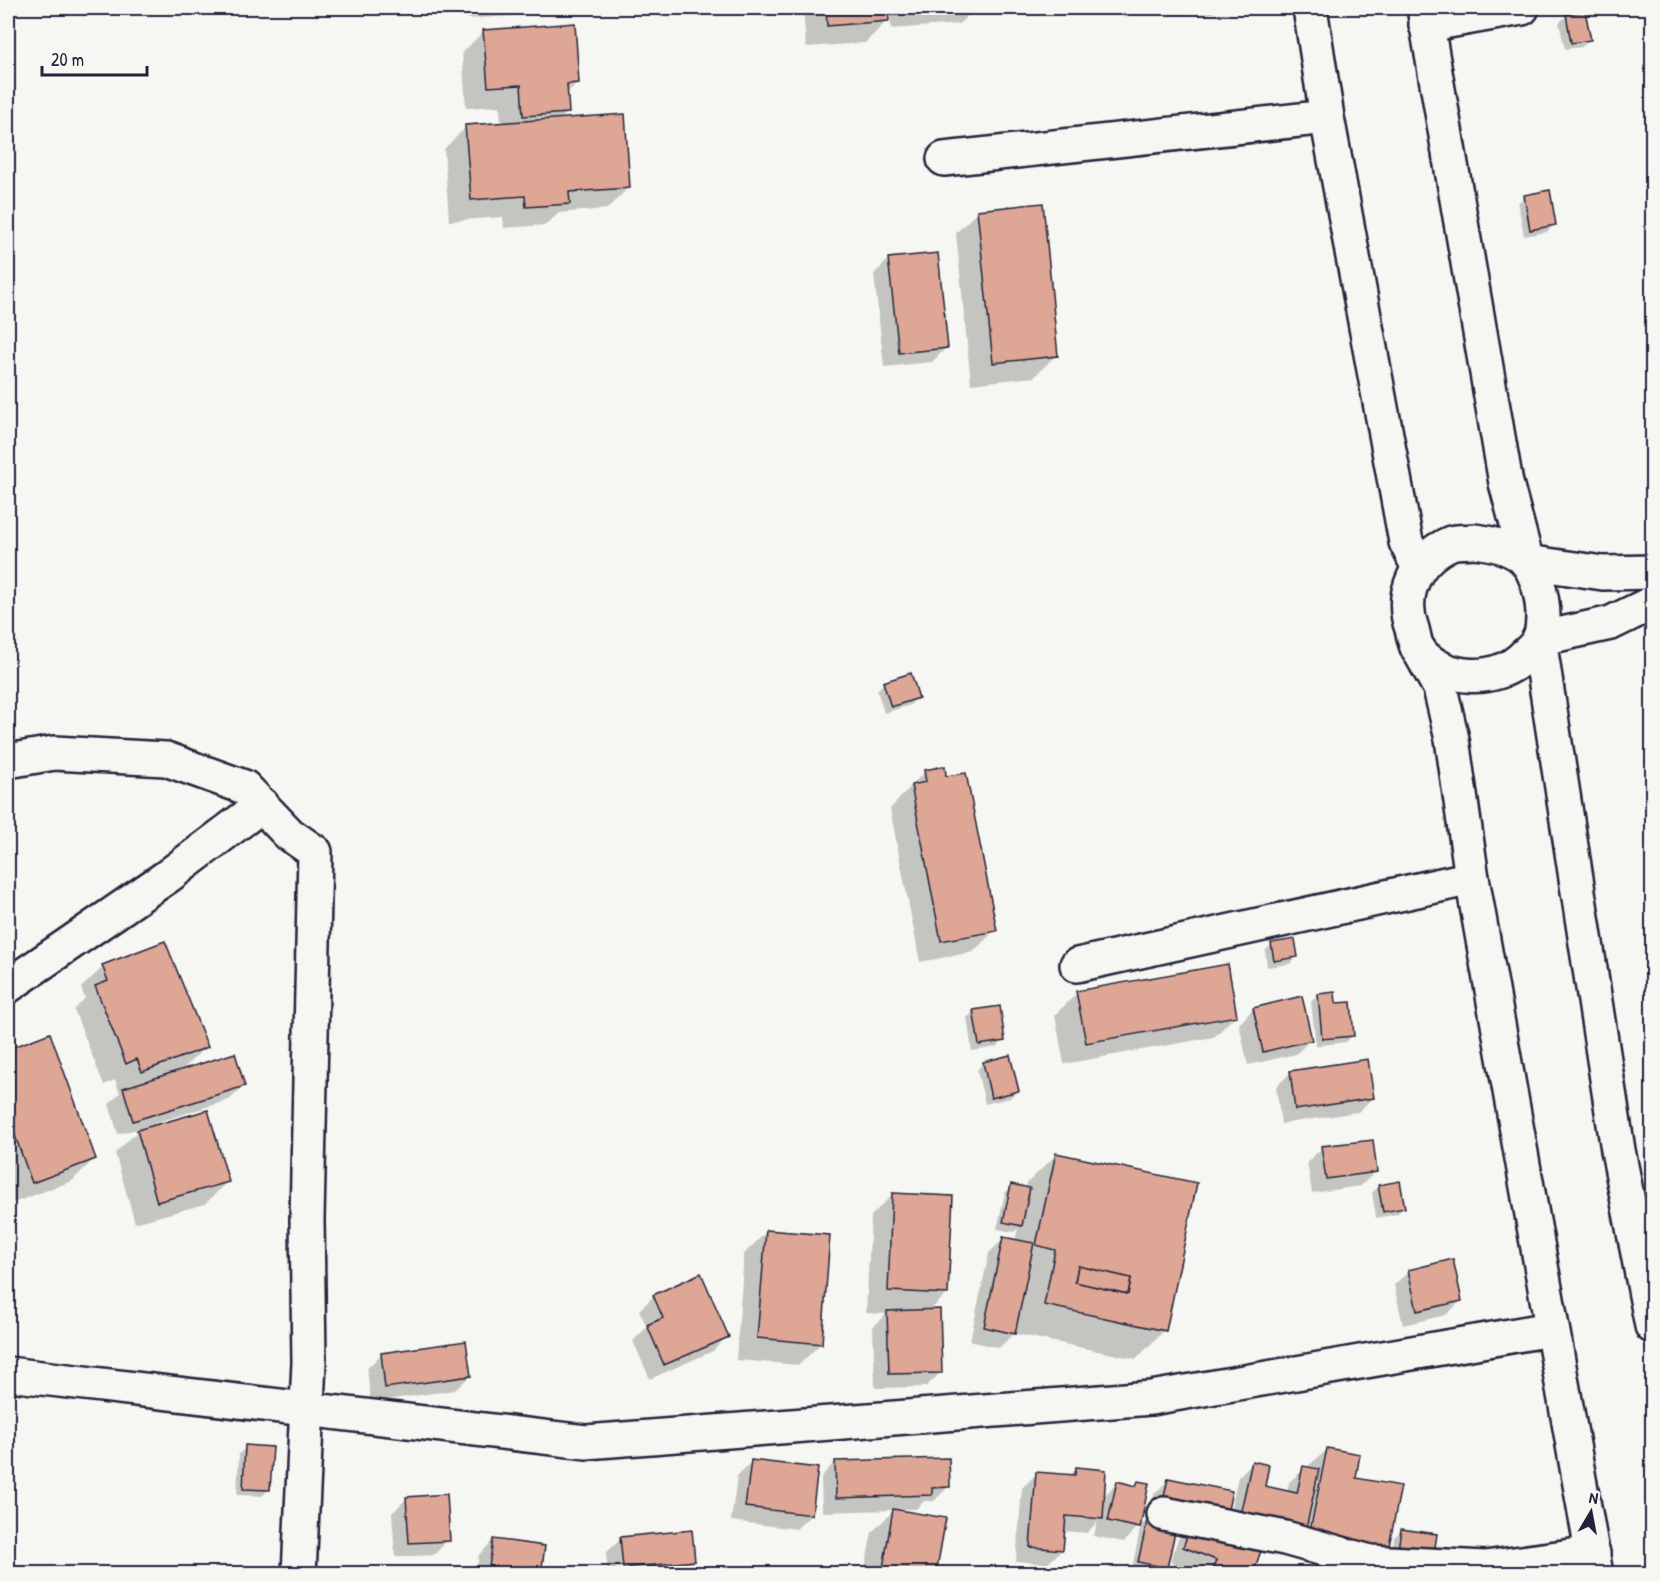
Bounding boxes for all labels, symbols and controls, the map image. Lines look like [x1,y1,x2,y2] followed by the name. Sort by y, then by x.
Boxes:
[42,39,147,77] scale bar
[51,47,84,72] text: 20 m
[1561,1482,1621,1542] north arrow
[1588,1486,1600,1509] text: N

